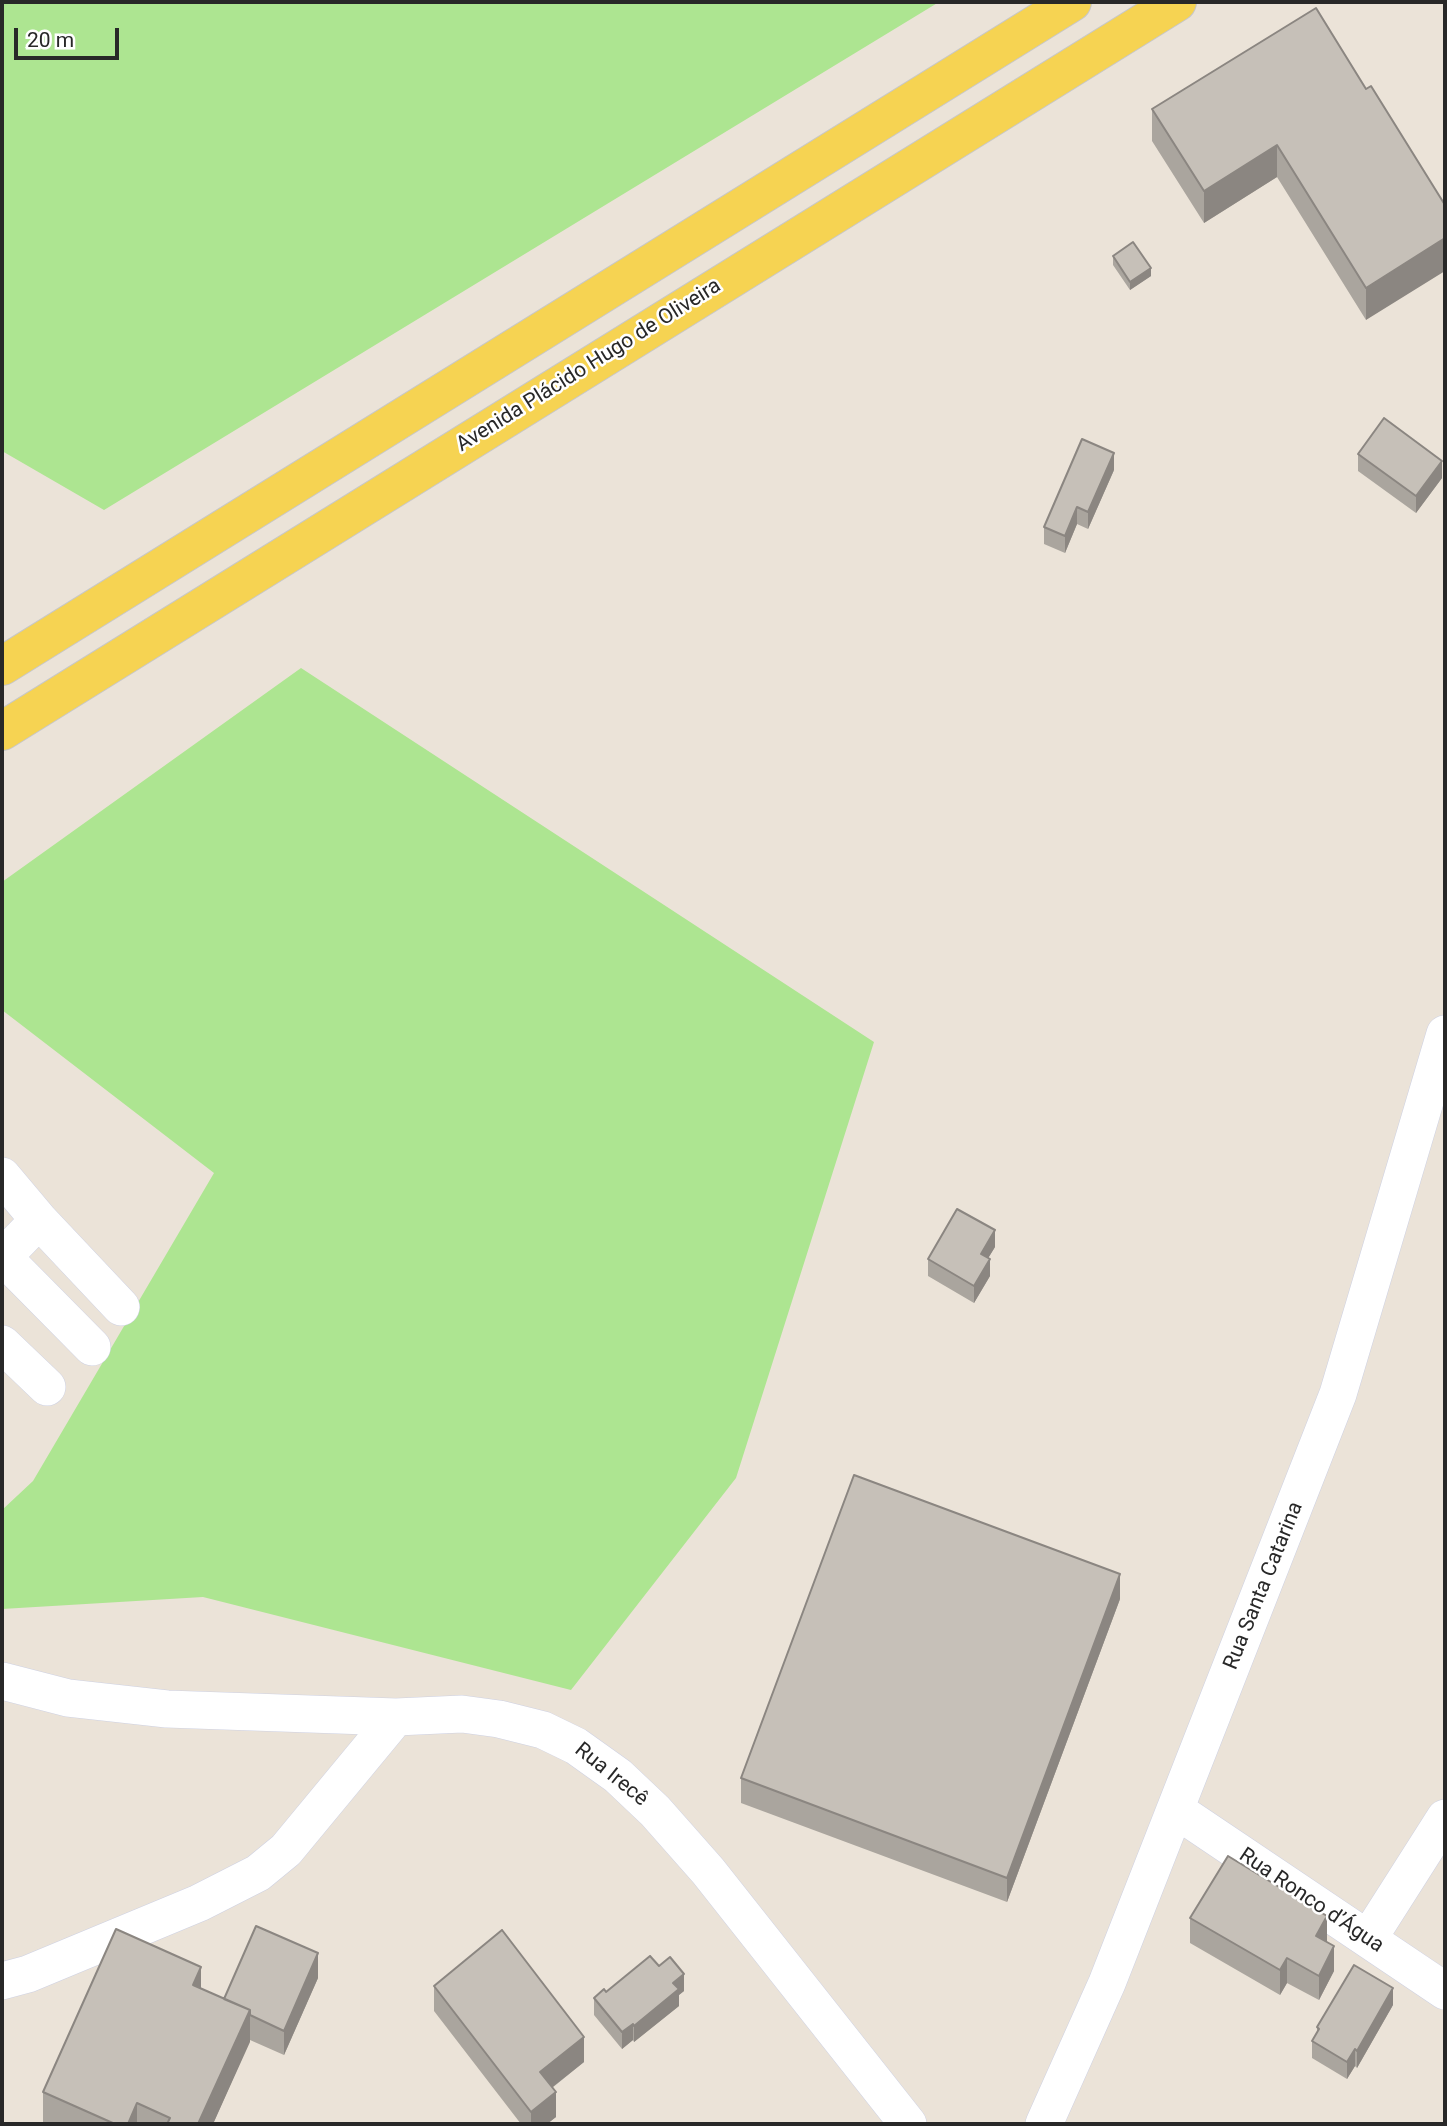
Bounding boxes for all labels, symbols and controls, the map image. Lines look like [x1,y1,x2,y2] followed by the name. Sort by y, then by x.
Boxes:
[18,14,122,58] scale bar
[27,28,74,52] text: 20 m
[452,274,726,458] street label: Avenida Plácido Hugo de Oliveira
[1219,1498,1309,1674] street label: Rua Santa Catarina
[569,1738,653,1812] street label: Rua Irecê
[1234,1843,1388,1959] street label: Rua Ronco d’Água

